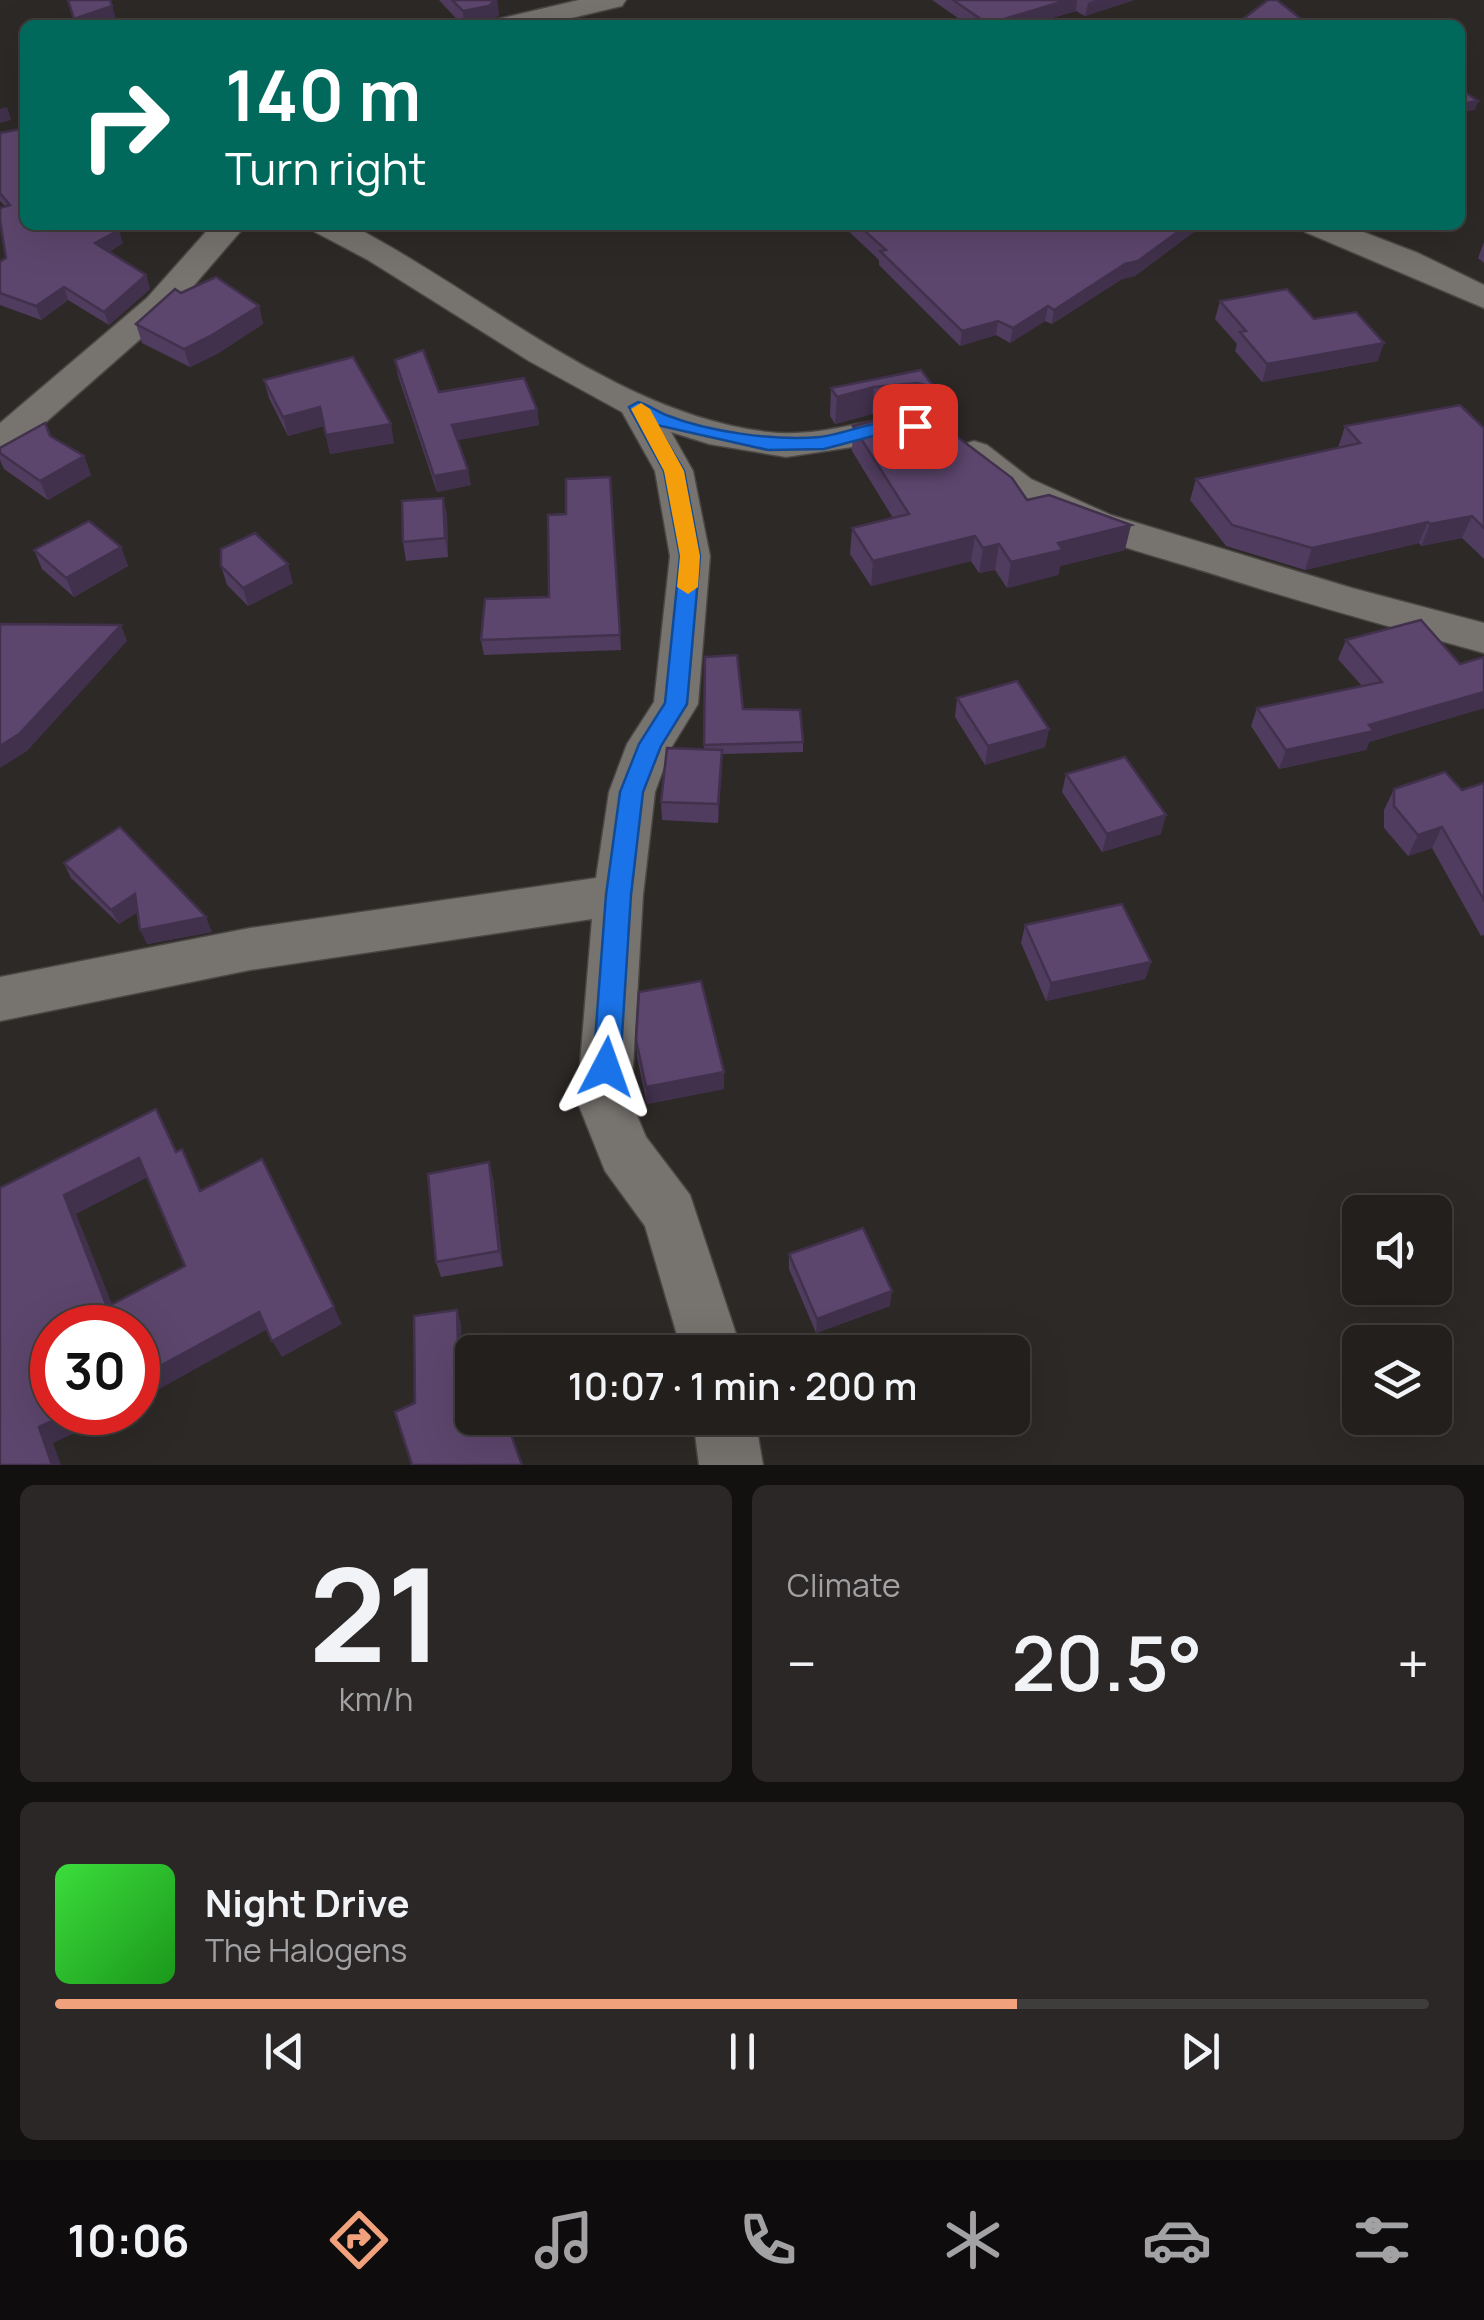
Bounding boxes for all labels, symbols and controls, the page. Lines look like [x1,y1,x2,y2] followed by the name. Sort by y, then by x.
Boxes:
[225,46,421,142] text: 140 m
[60,60,190,190] icon: right
[225,137,426,199] text: Turn right
[873,384,958,469] pin
[888,399,943,454] icon: arrive
[554,1015,658,1119] position arrow
[1342,1195,1452,1435] map controls
[1342,1195,1452,1305] button: sound
[30,1305,160,1435] speed limit sign: 30
[1342,1325,1452,1435] button: layers
[568,1359,917,1411] text: 10:07 · 1 min · 200 m
[309,1523,443,1701] text: 21
[787,1563,901,1607] text: Climate
[1011,1611,1203,1714] text: 20.5°
[787,1625,817,1701] text: −
[1397,1625,1429,1701] text: +
[339,1677,413,1721] text: km/h
[205,1876,410,1928] text: Night Drive
[205,1928,407,1972] text: The Halogens
[257,2024,312,2079] icon: previous
[715,2024,770,2079] icon: pause
[1173,2024,1228,2079] icon: next
[324,2205,394,2275] icon: directions
[529,2205,599,2275] icon: music
[733,2205,803,2275] icon: phone
[938,2205,1008,2275] icon: climate
[1142,2205,1212,2275] icon: car
[1347,2205,1417,2275] icon: filters
[67,2209,190,2271] text: 10:06

